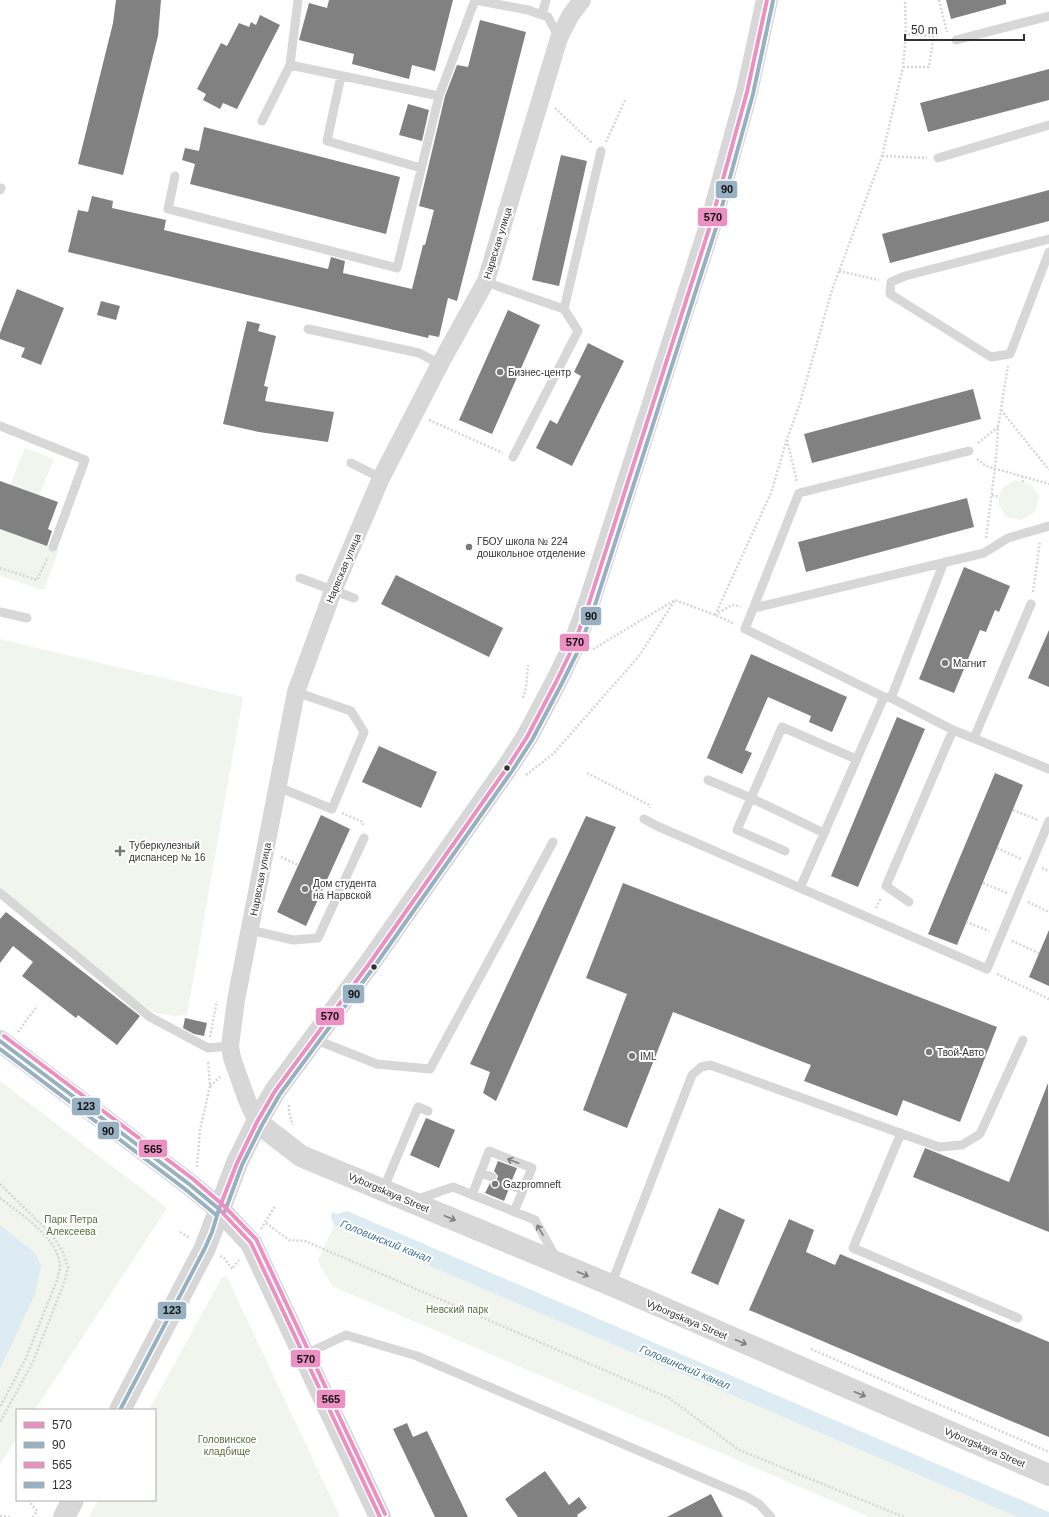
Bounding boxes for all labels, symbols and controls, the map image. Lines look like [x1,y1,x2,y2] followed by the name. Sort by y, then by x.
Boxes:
[905,16,1024,42] scale bar
[911,23,938,37] text: 50 m
[715,180,738,199] line badge: 90
[721,183,733,195] text: 90
[481,206,514,280] street label: Нарвская улица
[697,207,728,227] line badge: 570
[704,211,722,223] text: 570
[495,367,505,377] marker: Бизнес-центр
[508,367,571,378] place label: Бизнес-центр
[324,531,363,605] street label: Нарвская улица
[477,536,586,559] place label: ГБОУ школа № 224 дошкольное отделение
[464,542,474,552] marker: ГБОУ школа № 224 дошкольное отделение
[580,606,602,626] line badge: 90
[585,610,597,622] text: 90
[559,633,590,652] line badge: 570
[566,636,584,648] text: 570
[940,658,950,668] marker: Магнит
[953,658,987,669] place label: Магнит
[502,763,512,773] unlabelled marker
[129,840,206,863] place label: Туберкулезный диспансер № 16
[248,841,273,917] street label: Нарвская улица
[114,845,126,857] marker: Туберкулезный диспансер № 16
[313,878,377,901] place label: Дом студента на Нарвской
[300,884,310,894] marker: Дом студента на Нарвской
[369,962,379,972] unlabelled marker
[342,984,365,1004] line badge: 90
[348,988,360,1000] text: 90
[315,1007,345,1026] line badge: 570
[321,1010,339,1022] text: 570
[924,1047,934,1057] marker: Твой-Авто
[937,1047,985,1058] place label: Твой-Авто
[627,1051,637,1061] marker: IML
[640,1051,657,1062] place label: IML
[71,1097,101,1116] line badge: 123
[77,1100,95,1112] text: 123
[97,1121,120,1140] line badge: 90
[102,1125,114,1137] text: 90
[138,1139,168,1158] line badge: 565
[144,1143,162,1155] text: 565
[508,1156,520,1164] one-way arrow
[347,1170,431,1215] street label: Vyborgskaya Street
[490,1179,500,1189] marker: Gazpromneft
[503,1179,561,1190] place label: Gazpromneft
[44,1214,98,1237] park label: Парк Петра Алексеева
[444,1215,456,1222] one-way arrow
[339,1217,433,1265] water label: Головинский канал
[536,1224,544,1236] one-way arrow
[577,1271,589,1278] one-way arrow
[645,1297,729,1342] street label: Vyborgskaya Street
[157,1301,187,1320] line badge: 123
[163,1304,181,1316] text: 123
[426,1304,489,1315] park label: Невский парк
[735,1339,747,1346] one-way arrow
[638,1343,732,1391] water label: Головинский канал
[290,1349,321,1368] line badge: 570
[297,1353,315,1365] text: 570
[316,1389,346,1409] line badge: 565
[854,1390,866,1398] one-way arrow
[322,1393,340,1405] text: 565
[16,1409,156,1501] legend
[52,1418,72,1432] text: 570
[943,1425,1027,1470] street label: Vyborgskaya Street
[198,1434,257,1457] park label: Головинское кладбище
[52,1438,66,1452] text: 90
[52,1458,72,1472] text: 565
[52,1478,72,1492] text: 123

